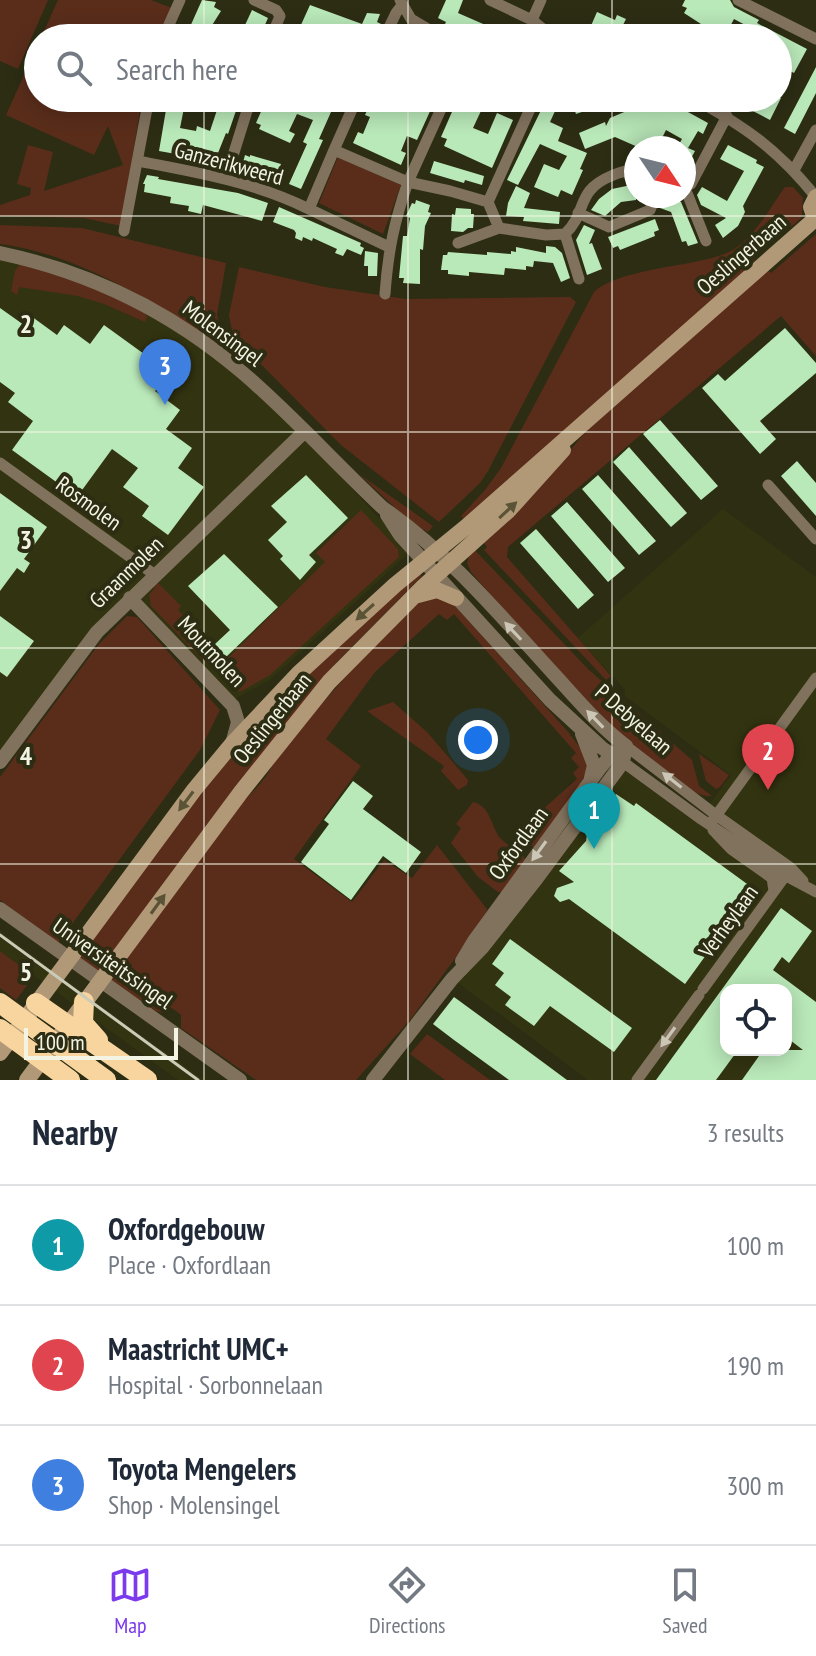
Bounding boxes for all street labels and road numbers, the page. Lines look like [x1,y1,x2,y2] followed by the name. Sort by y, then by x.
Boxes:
[171,135,287,191] street label: Ganzerikweerd
[690,207,792,301] street label: Oeslingerbaan
[177,294,269,373] street label: Molensingel
[51,470,127,536] street label: Rosmolen
[83,530,169,614] street label: Graanmolen
[172,610,252,692] street label: Moutmolen
[227,667,317,769] street label: Oeslingerbaan
[589,678,679,760] street label: P Debyelaan
[482,801,554,885] street label: Oxfordlaan
[692,879,764,964] street label: Verheylaan
[47,911,179,1015] street label: Universiteitssingel

